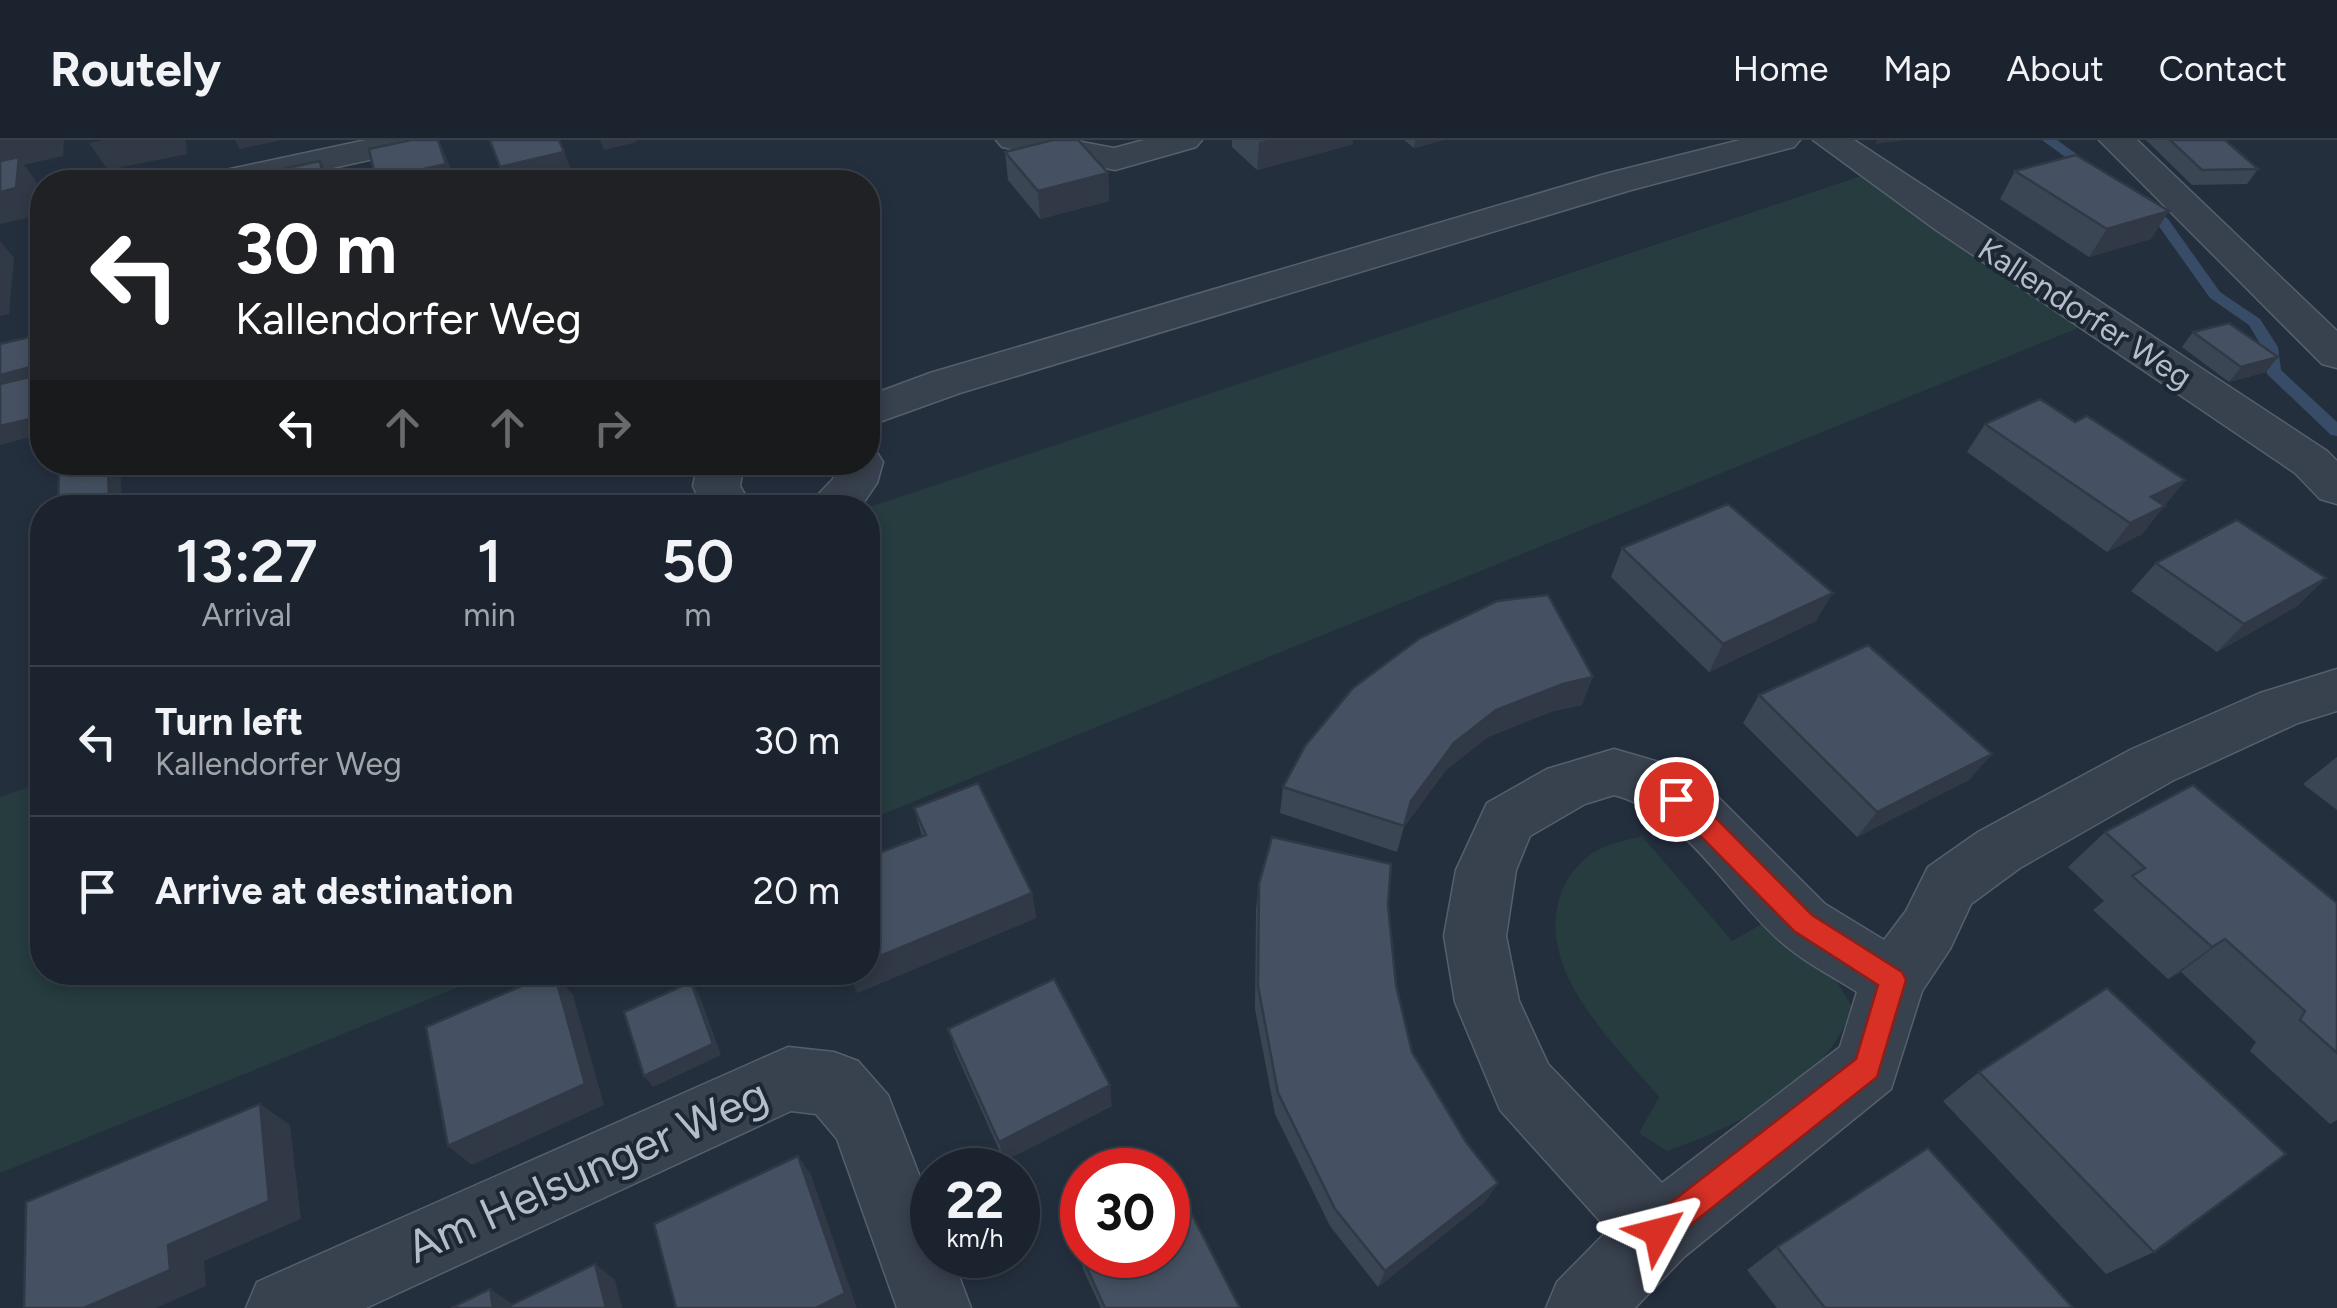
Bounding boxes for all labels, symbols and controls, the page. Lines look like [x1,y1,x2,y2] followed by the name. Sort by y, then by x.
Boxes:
[50,40,221,98] text: Routely
[1733,48,1828,90] text: Home
[1883,48,1952,90] text: Map
[2007,48,2104,90] text: About
[2159,48,2287,90] text: Contact
[235,206,397,291] text: 30 m
[70,210,200,340] icon: left
[1971,230,2199,396] street label: Kallendorfer Weg
[235,291,582,345] text: Kallendorfer Weg
[270,400,325,455] icon: left
[375,400,430,455] icon: ahead
[480,400,535,455] icon: ahead
[585,400,640,455] icon: right
[175,525,318,597] text: 13:27
[477,525,502,597] text: 1
[661,525,735,597] text: 50
[201,596,292,634] text: Arrival
[463,596,516,634] text: min
[684,596,711,634] text: m
[155,699,303,745] text: Turn left
[70,714,125,769] icon: left
[753,718,840,764] text: 30 m
[155,745,402,783] text: Kallendorfer Weg
[1634,757,1719,842] pin
[1649,772,1704,827] icon: arrive
[70,864,125,919] icon: arrive
[155,868,513,914] text: Arrive at destination
[753,868,840,914] text: 20 m
[398,1066,776,1274] street label: Am Helsunger Weg
[1060,1148,1190,1278] speed limit sign: 30
[946,1170,1004,1231] text: 22
[1606,1180,1710,1284] position arrow
[946,1223,1004,1253] text: km/h

